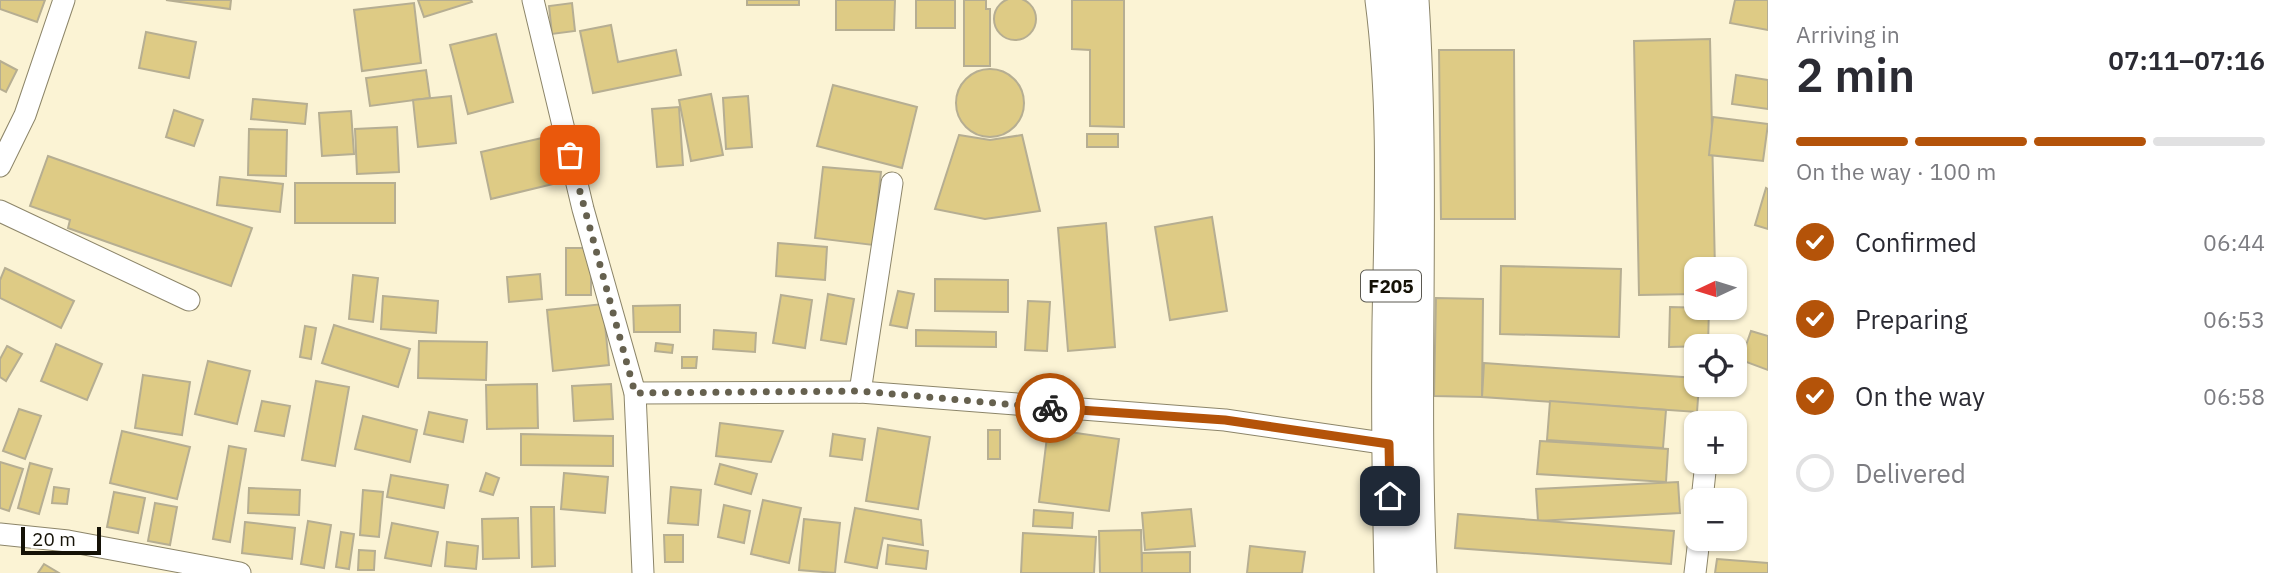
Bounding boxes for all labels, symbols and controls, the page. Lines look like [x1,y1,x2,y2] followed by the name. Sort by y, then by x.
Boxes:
[1796,19,1900,49] text: Arriving in
[2108,43,2265,77] text: 07:11–07:16
[1796,45,1915,105] text: 2 min
[540,125,600,185] pin
[551,136,589,174] icon: bag
[1796,156,1996,186] text: On the way · 100 m
[1796,223,1834,261] icon: check
[1855,225,1977,259] text: Confirmed
[2203,227,2265,257] text: 06:44
[1684,257,1746,320] north arrow
[1684,257,1747,551] map controls
[1361,270,1421,302] road number: F205
[1796,300,1834,338] icon: check
[1855,302,1968,336] text: Preparing
[2203,304,2265,334] text: 06:53
[1684,334,1747,397] button: locate
[1015,373,1085,443] courier
[1796,377,1834,415] icon: check
[1855,379,1985,413] text: On the way
[2203,381,2265,411] text: 06:58
[1031,389,1069,427] icon: bike
[1684,411,1747,474] button: +
[1855,456,1966,490] text: Delivered
[1360,466,1420,526] pin
[1371,477,1409,515] icon: home
[1684,488,1747,551] button: −
[21,524,102,556] scale bar
[32,527,76,551] text: 20 m

